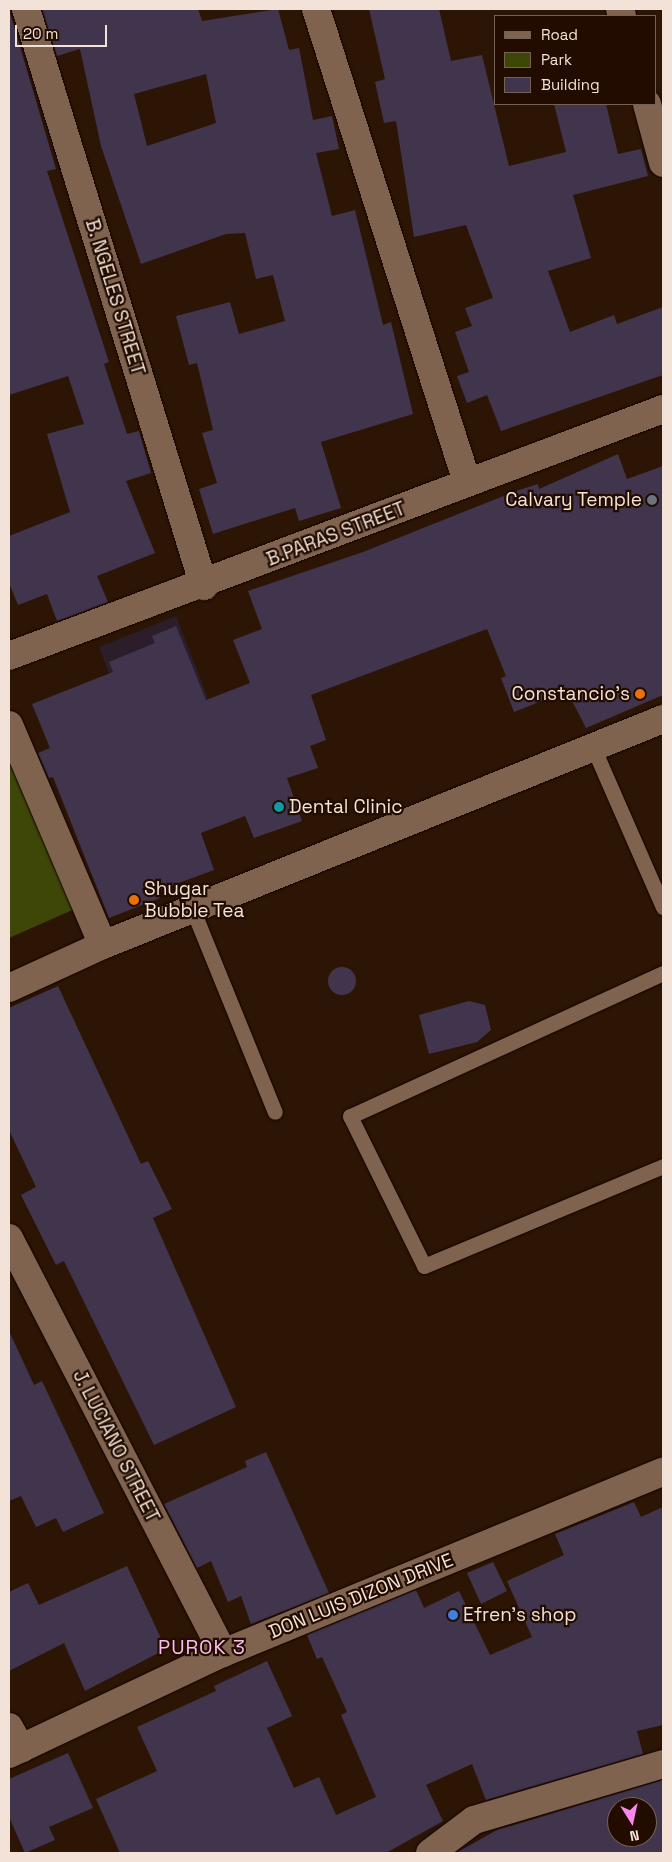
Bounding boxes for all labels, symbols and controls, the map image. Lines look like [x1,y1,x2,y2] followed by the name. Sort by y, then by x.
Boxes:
[18,15,110,47] scale bar
[494,15,657,105] legend
[23,24,58,43] text: 20 m
[541,25,578,44] text: Road
[541,50,572,69] text: Park
[541,75,600,94] text: Building
[80,216,150,378] street label: B. NGELES STREET
[505,489,642,511] place label: Calvary Temple
[646,494,658,506] marker: Calvary Temple
[263,497,409,571] street label: B.PARAS STREET
[512,683,630,705] place label: Constancio's
[634,688,646,700] marker: Constancio's
[289,796,403,818] place label: Dental Clinic
[273,801,285,813] marker: Dental Clinic
[144,878,245,922] place label: Shugar Bubble Tea
[128,894,140,906] marker: Shugar Bubble Tea
[68,1366,164,1526] street label: J. LUCIANO STREET
[266,1549,456,1643] street label: DON LUIS DIZON DRIVE
[463,1604,576,1626] place label: Efren's shop
[447,1609,459,1621] marker: Efren's shop
[157,1635,247,1659] district label: PUROK 3
[607,1797,657,1847] north arrow
[628,1826,641,1845] text: N

